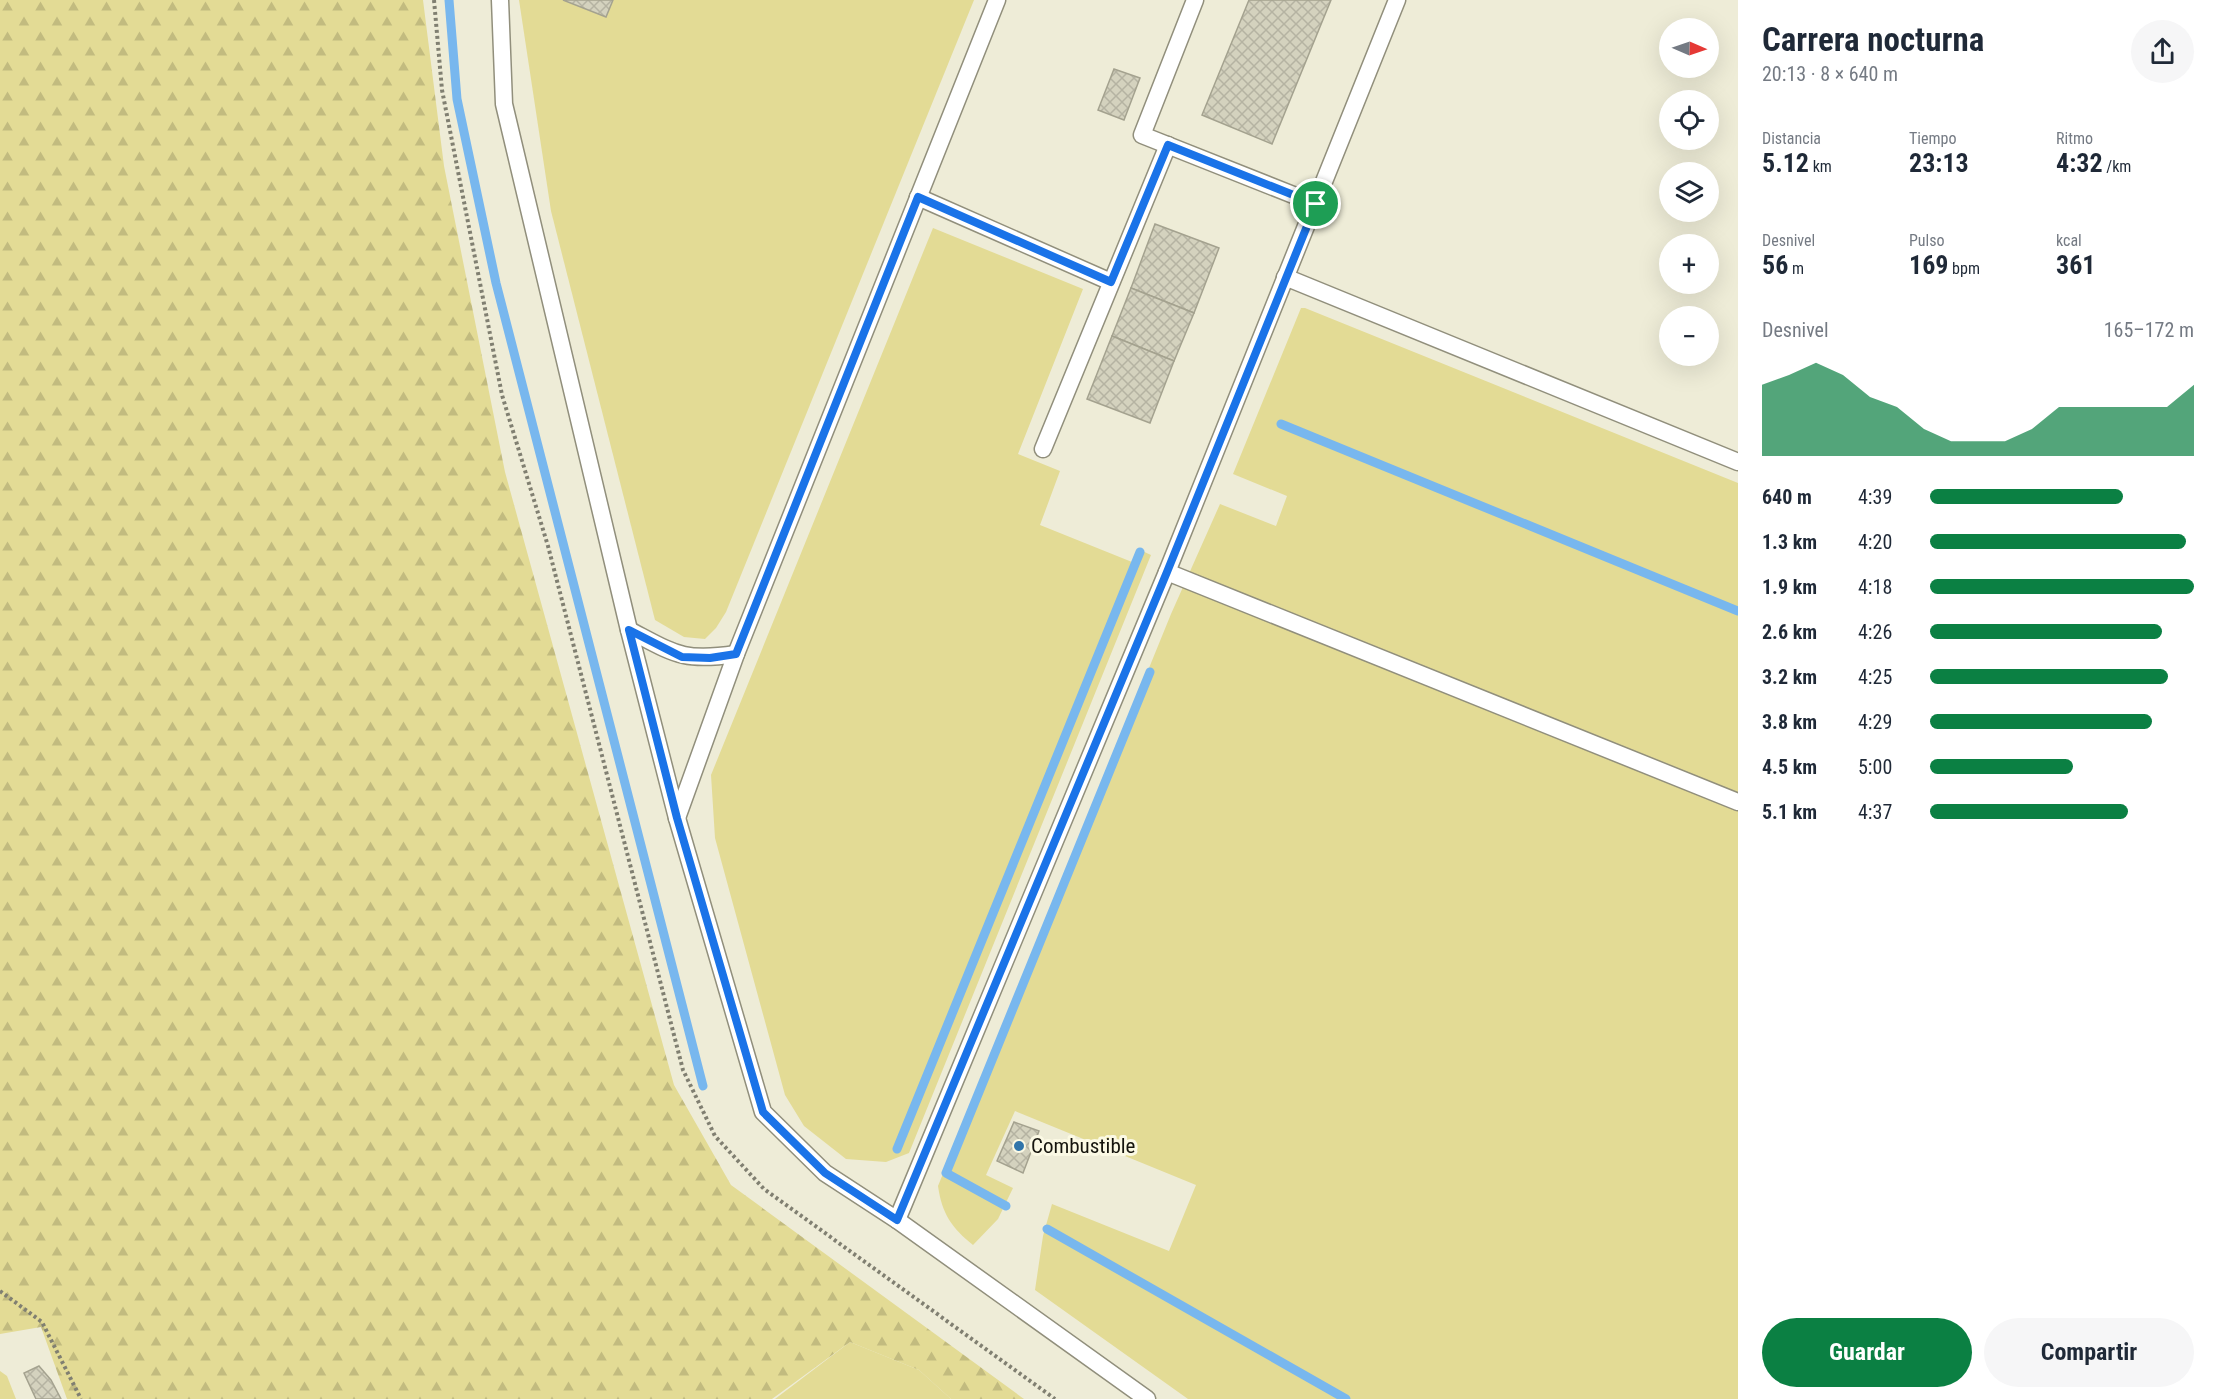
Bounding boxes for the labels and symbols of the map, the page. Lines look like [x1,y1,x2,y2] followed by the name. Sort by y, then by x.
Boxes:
[1659,18,1719,78] north arrow
[1290,178,1341,229] pin
[1031,1134,1136,1158] place label: Combustible
[1012,1139,1026,1153] marker: Combustible

